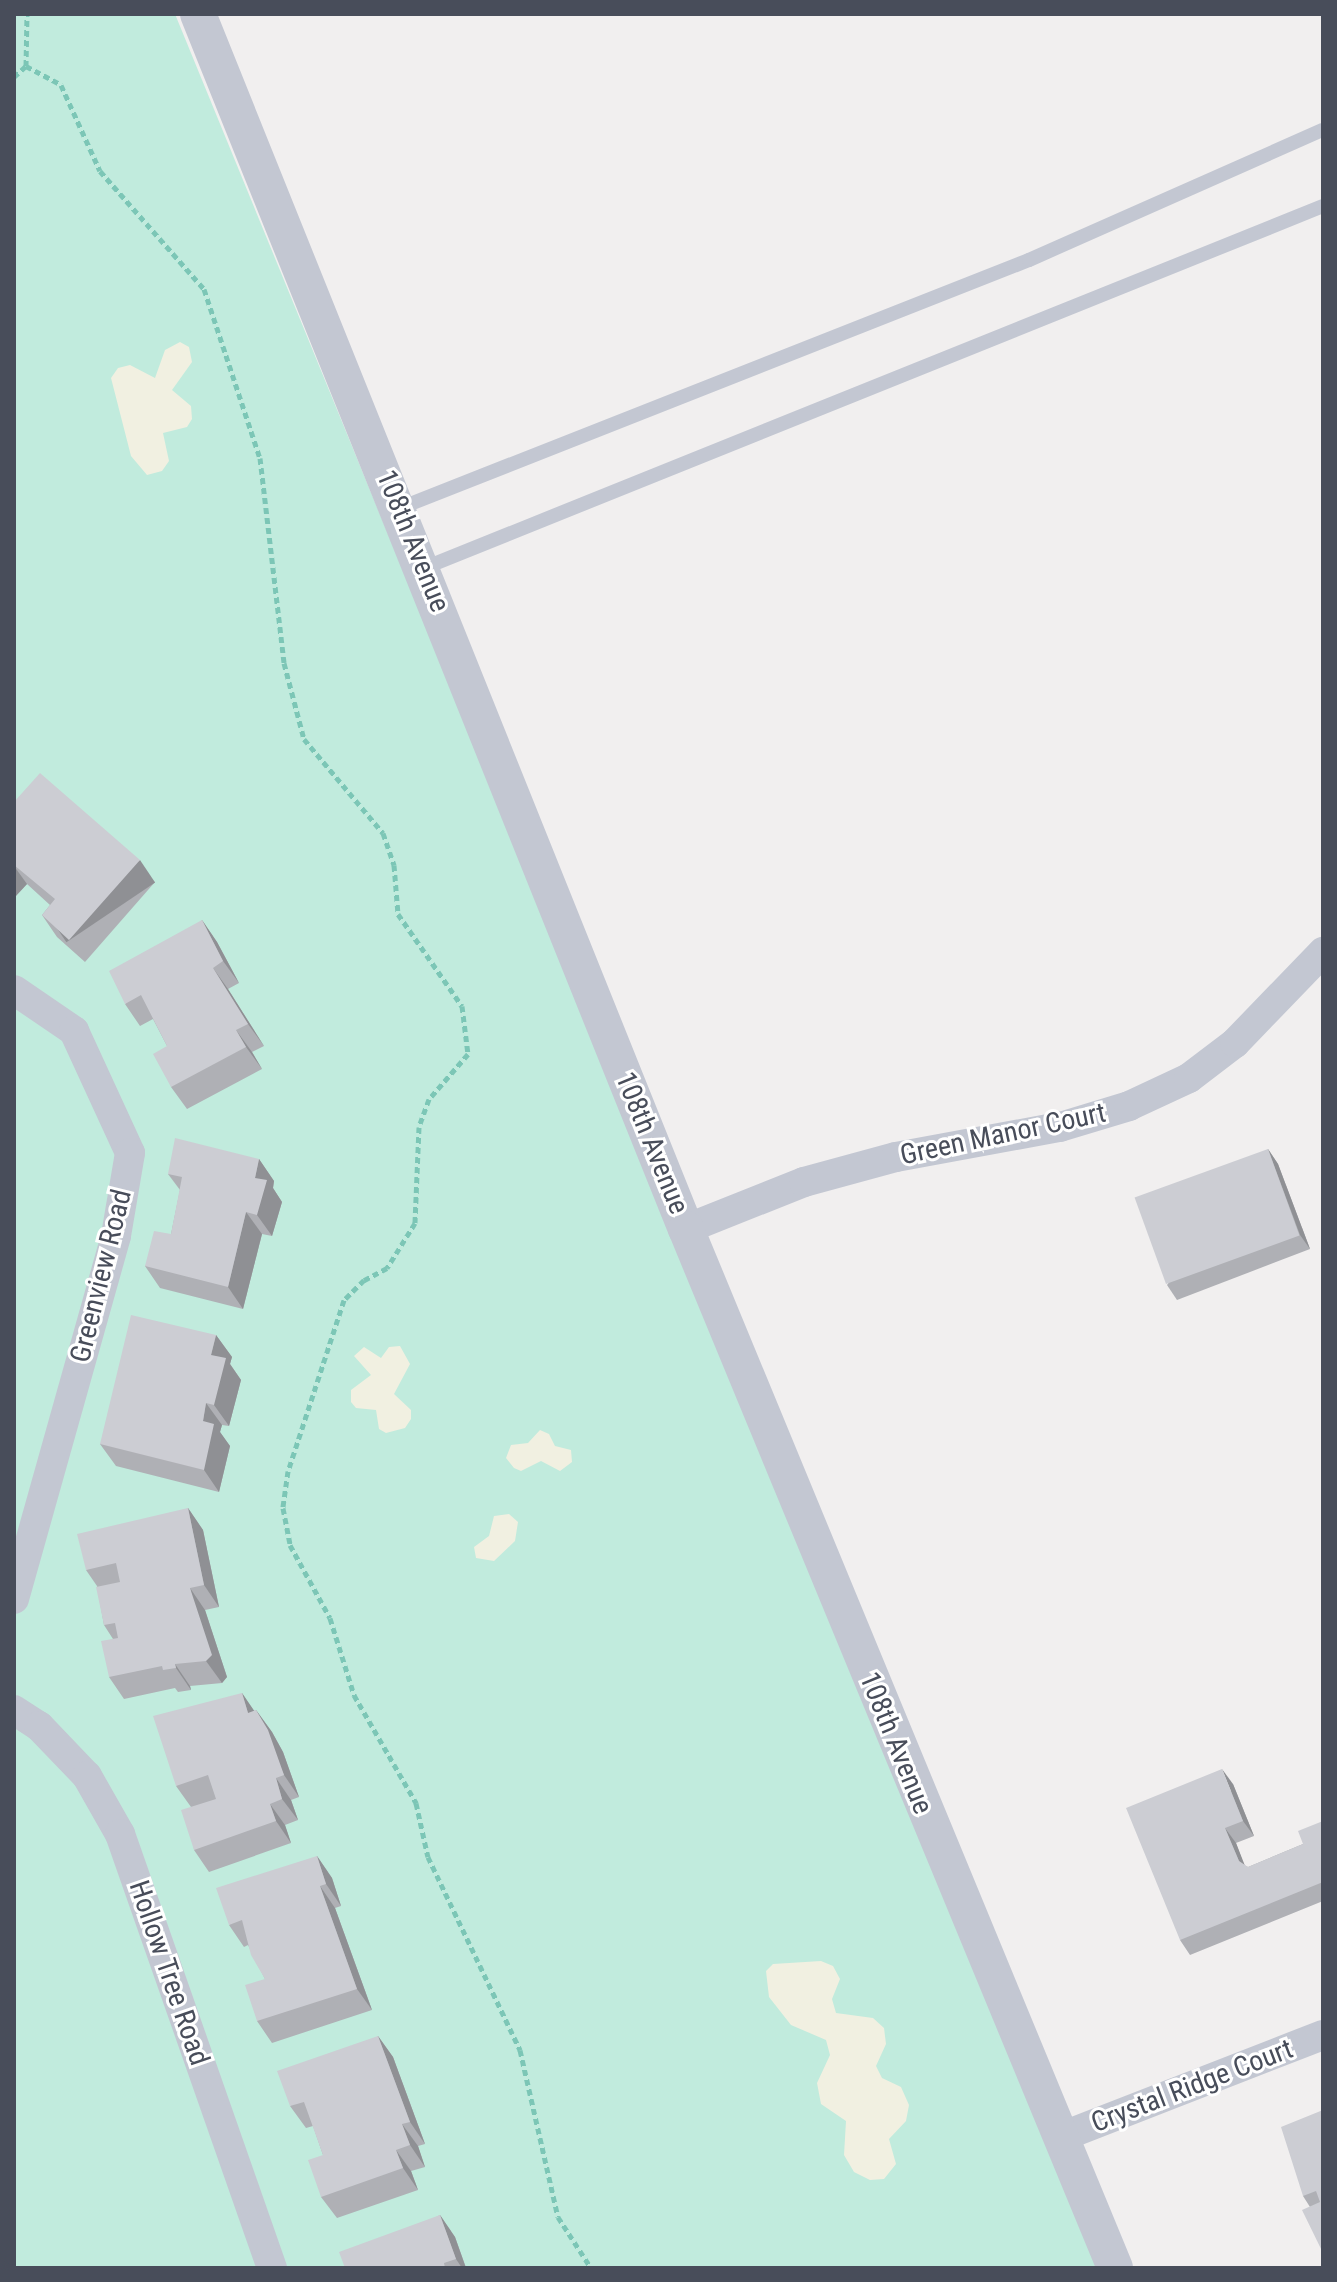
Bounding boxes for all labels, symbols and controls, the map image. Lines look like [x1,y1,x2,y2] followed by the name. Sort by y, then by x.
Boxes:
[369,465,457,617] street label: 108th Avenue
[608,1067,696,1219] street label: 108th Avenue
[897,1096,1109,1172] street label: Green Manor Court
[63,1186,139,1366] street label: Greenview Road
[852,1667,940,1819] street label: 108th Avenue
[122,1876,216,2070] street label: Hollow Tree Road
[1086,2032,1298,2140] street label: Crystal Ridge Court

